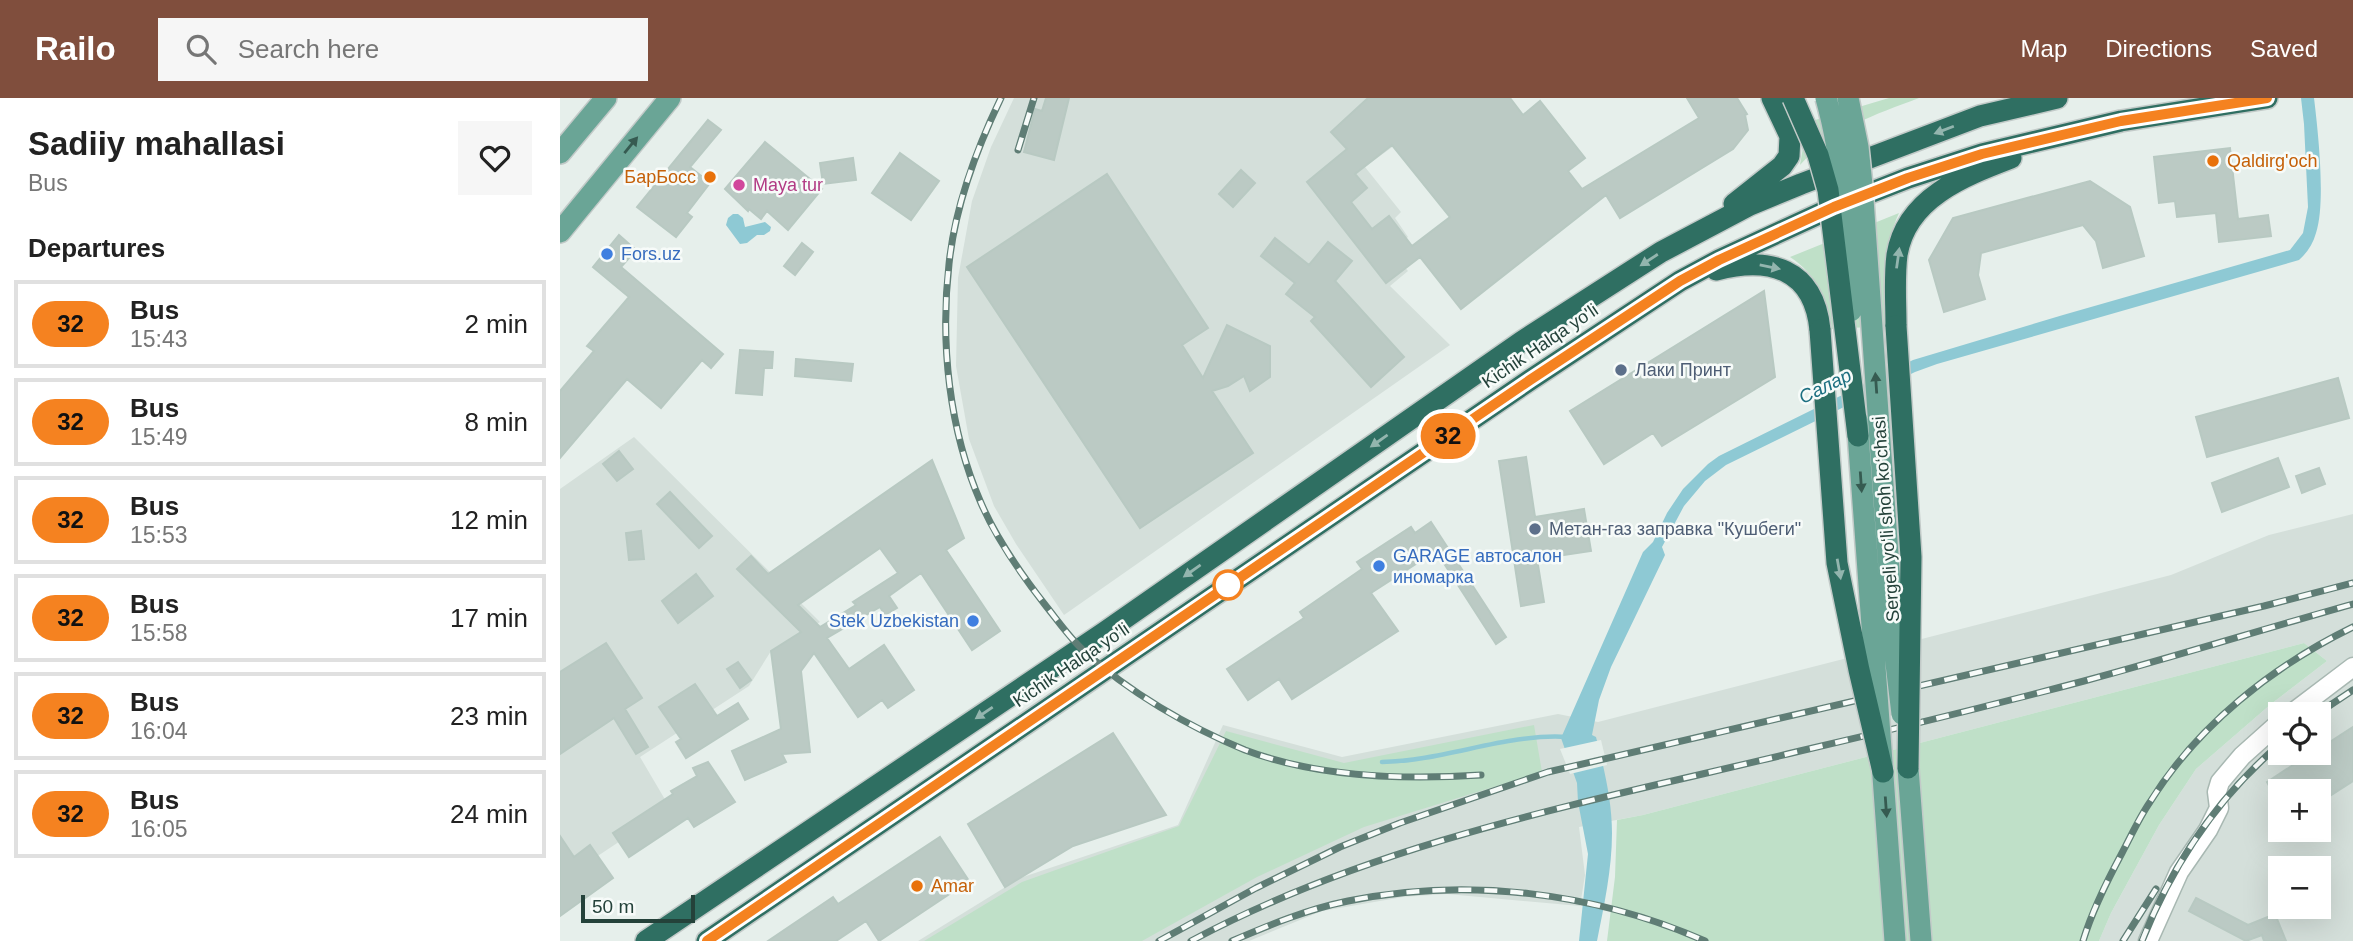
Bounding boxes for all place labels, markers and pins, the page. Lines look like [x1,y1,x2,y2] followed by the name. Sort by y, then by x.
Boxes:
[2227,151,2317,171] place label: Qaldirg'och
[2205,153,2221,169] marker: Qaldirg'och
[624,167,696,187] place label: БарБосс
[702,169,718,185] marker: БарБосс
[753,175,823,195] place label: Maya tur
[731,177,747,193] marker: Maya tur
[621,244,681,264] place label: Fors.uz
[599,246,615,262] marker: Fors.uz
[1635,360,1731,380] place label: Лаки Принт
[1613,362,1629,378] marker: Лаки Принт
[1549,519,1801,539] place label: Метан-газ заправка "Кушбеги"
[1527,521,1543,537] marker: Метан-газ заправка "Кушбеги"
[1393,546,1562,587] place label: GARAGE автосалон иномарка
[1371,558,1387,574] marker: GARAGE автосалон иномарка
[1213,570,1243,600] unlabelled marker
[829,611,959,631] place label: Stek Uzbekistan
[965,613,981,629] marker: Stek Uzbekistan
[931,876,974,896] place label: Amar
[909,878,925,894] marker: Amar

